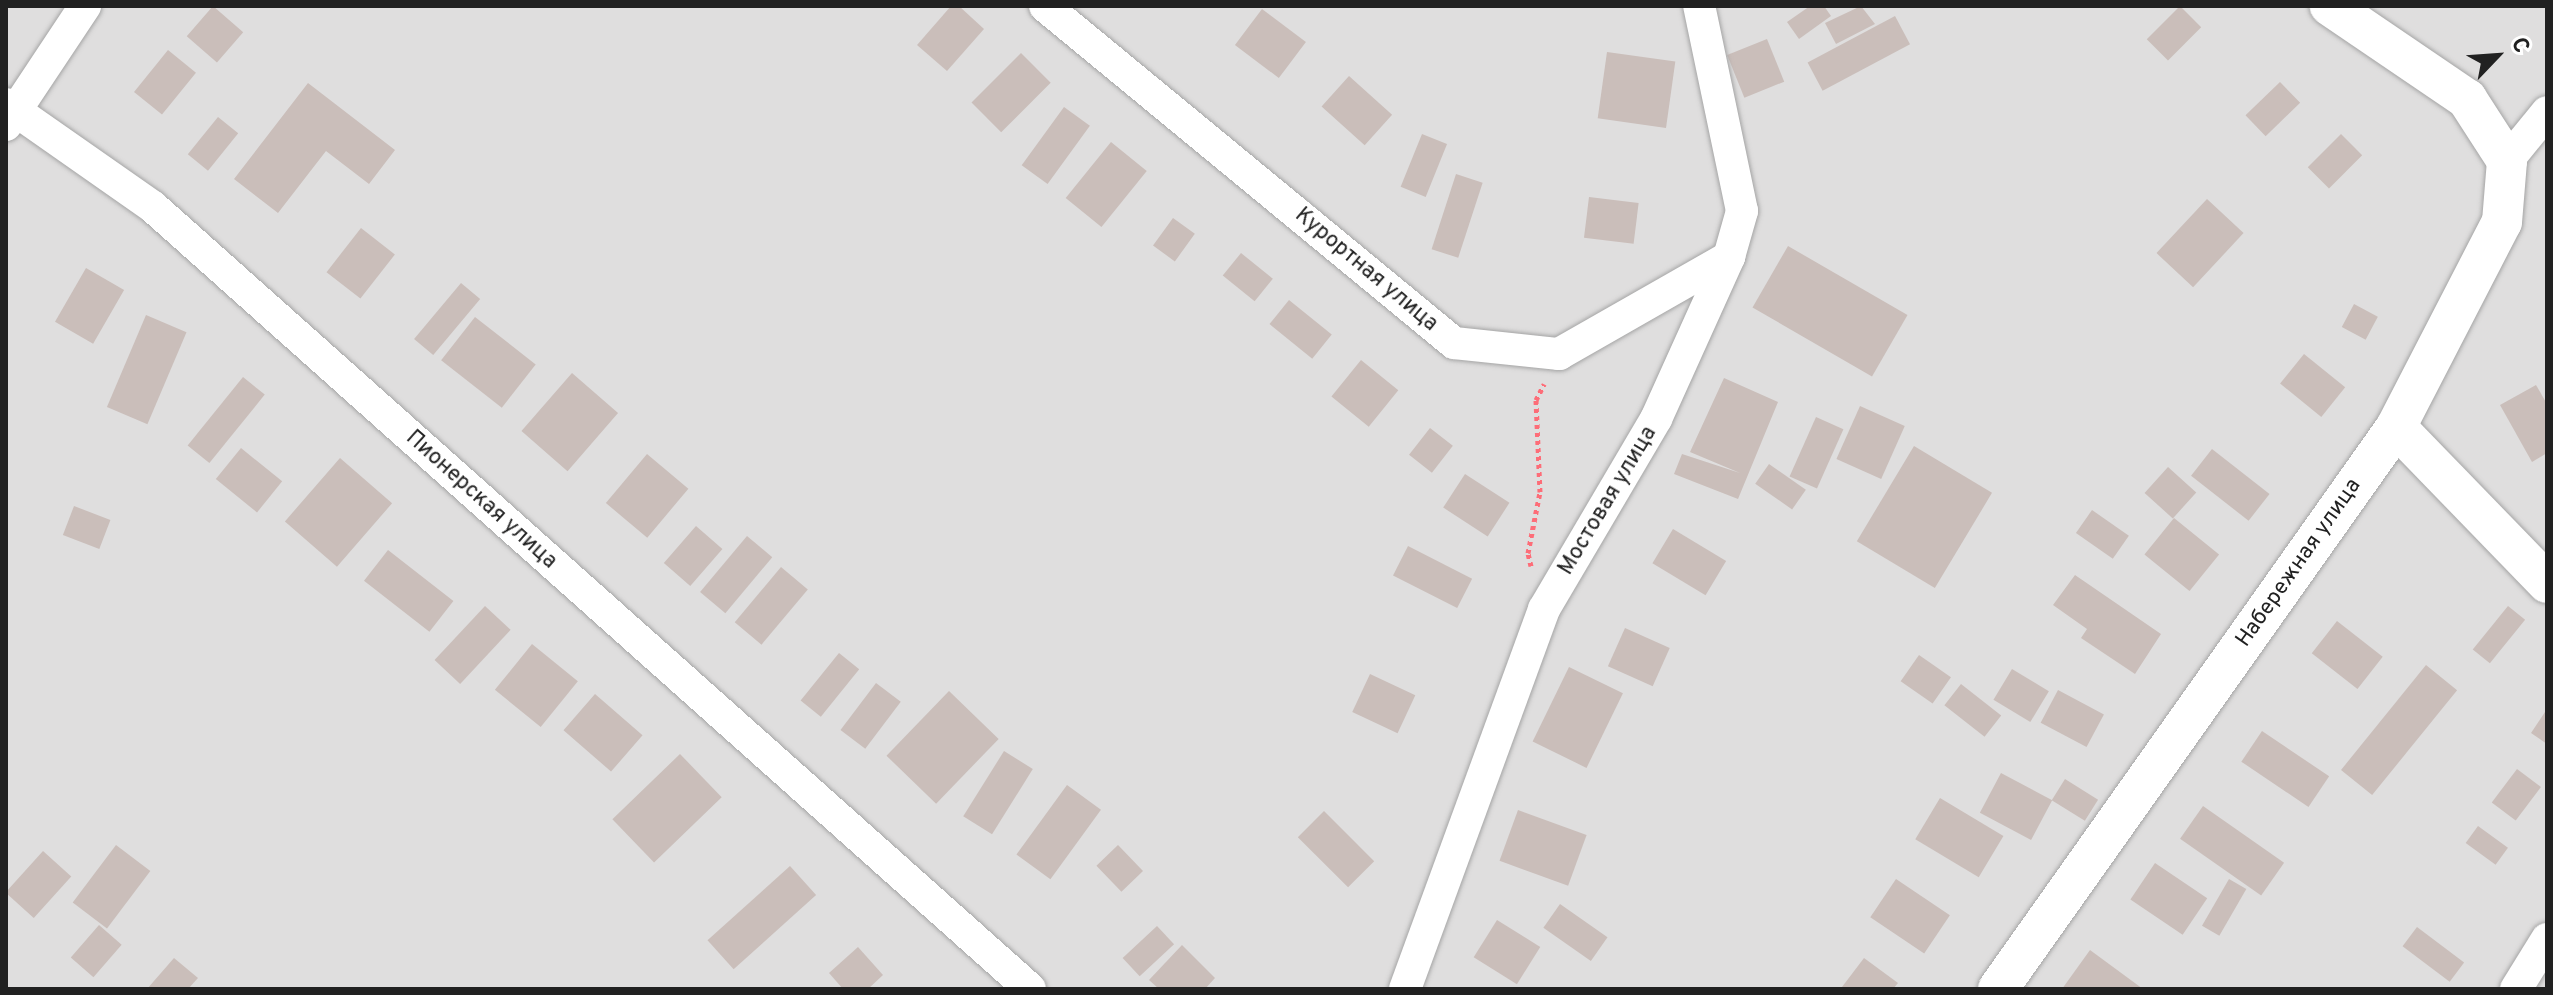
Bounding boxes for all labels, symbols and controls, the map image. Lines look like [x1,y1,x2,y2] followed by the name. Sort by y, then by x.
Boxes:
[2457,16,2537,96] north arrow
[2504,34,2534,58] text: С
[1289,202,1443,338] street label: Курортная улица
[1553,422,1663,580] street label: Мостовая улица
[400,425,562,575] street label: Пионерская улица
[2231,474,2367,652] street label: Набережная улица

